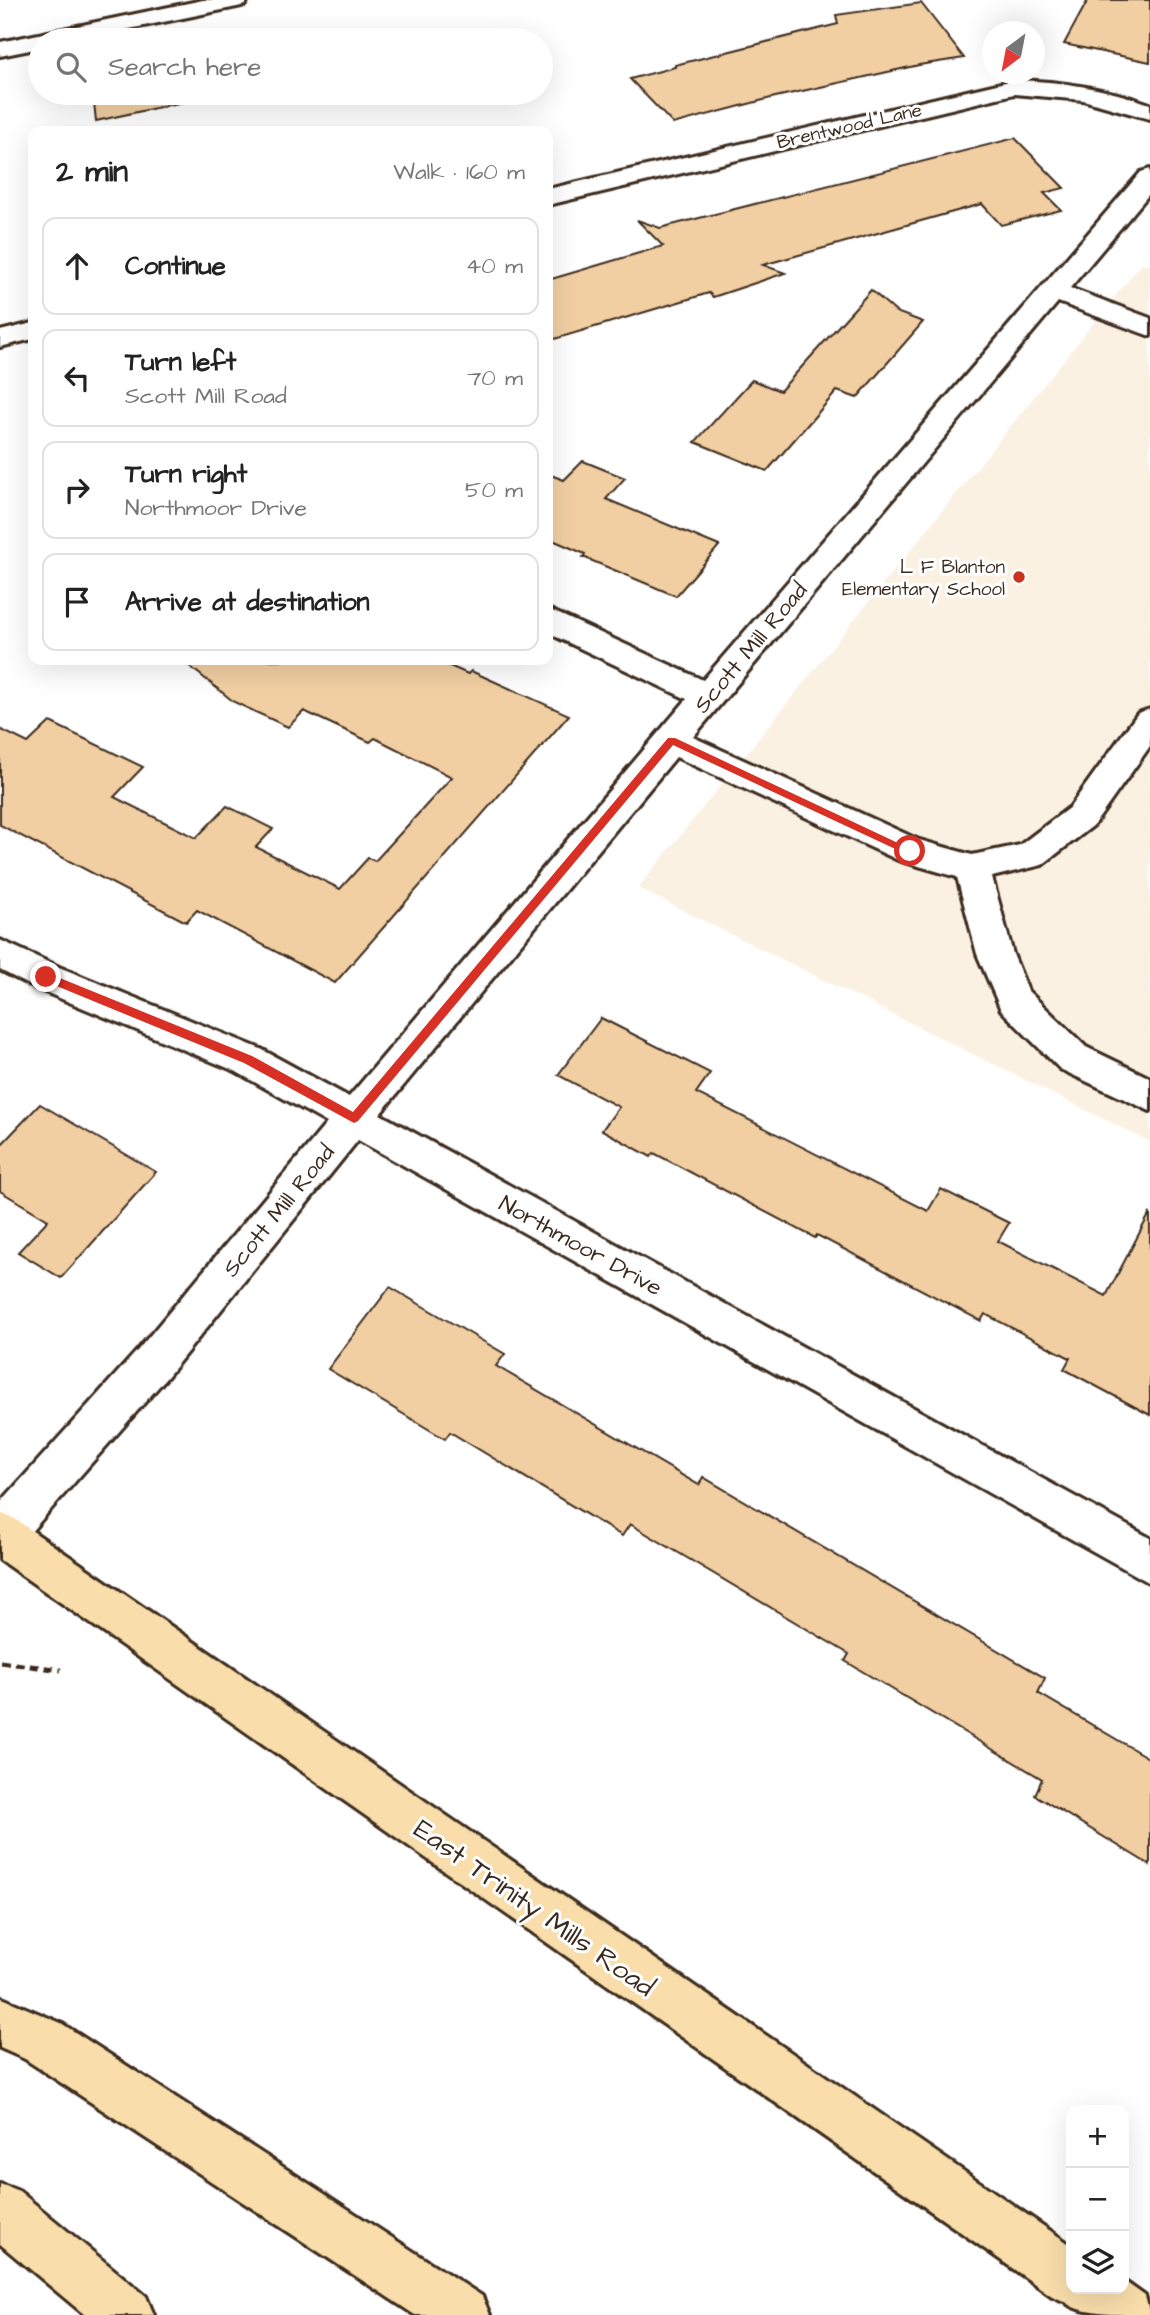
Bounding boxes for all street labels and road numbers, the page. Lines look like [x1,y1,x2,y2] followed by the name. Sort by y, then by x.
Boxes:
[774,97,925,156] street label: Brentwood Lane
[686,575,815,720] street label: Scott Mill Road
[215,1138,342,1284] street label: Scott Mill Road
[493,1188,668,1304] street label: Northmoor Drive
[404,1810,663,2008] street label: East Trinity Mills Road

